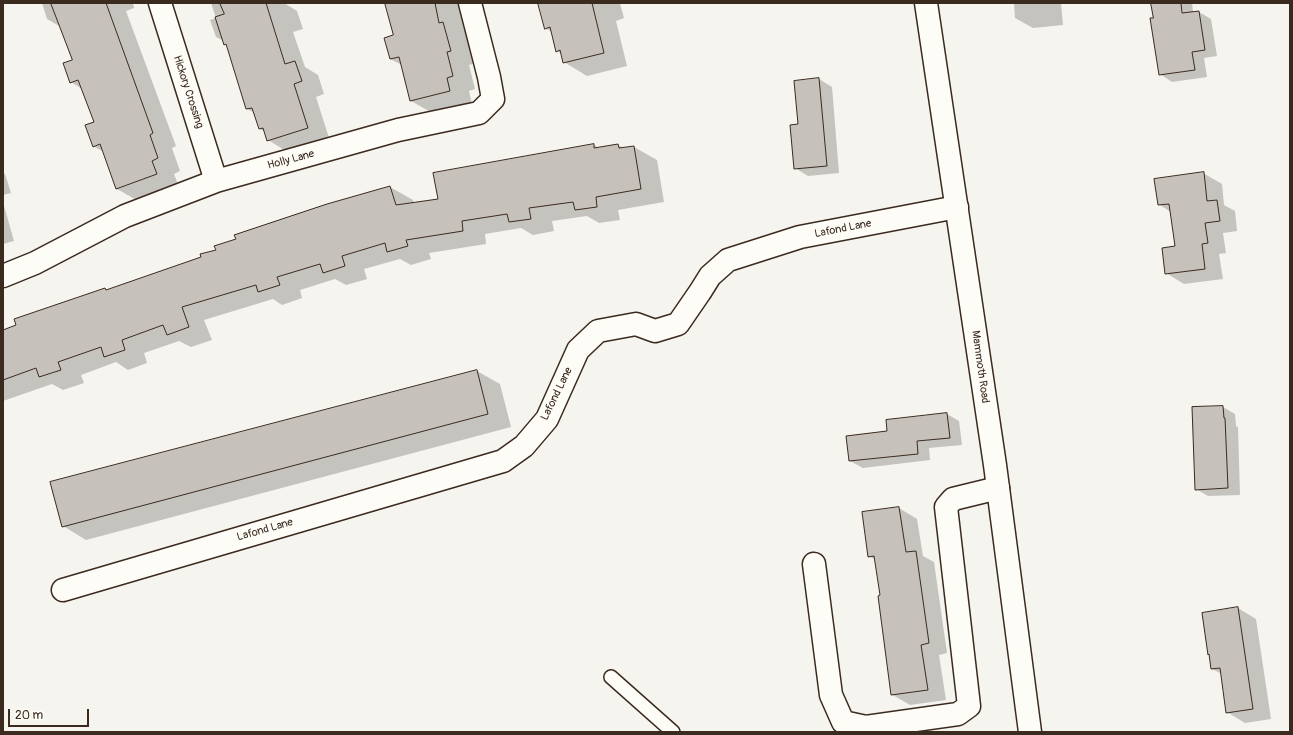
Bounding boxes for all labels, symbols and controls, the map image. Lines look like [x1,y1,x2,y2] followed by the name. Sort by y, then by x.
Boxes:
[170,54,206,130] street label: Hickory Crossing
[266,147,316,173] street label: Holly Lane
[813,217,873,241] street label: Lafond Lane
[968,330,992,404] street label: Mammoth Road
[538,365,576,423] street label: Lafond Lane
[236,516,294,544] street label: Lafond Lane
[10,701,91,727] scale bar
[15,708,43,723] text: 20 m

